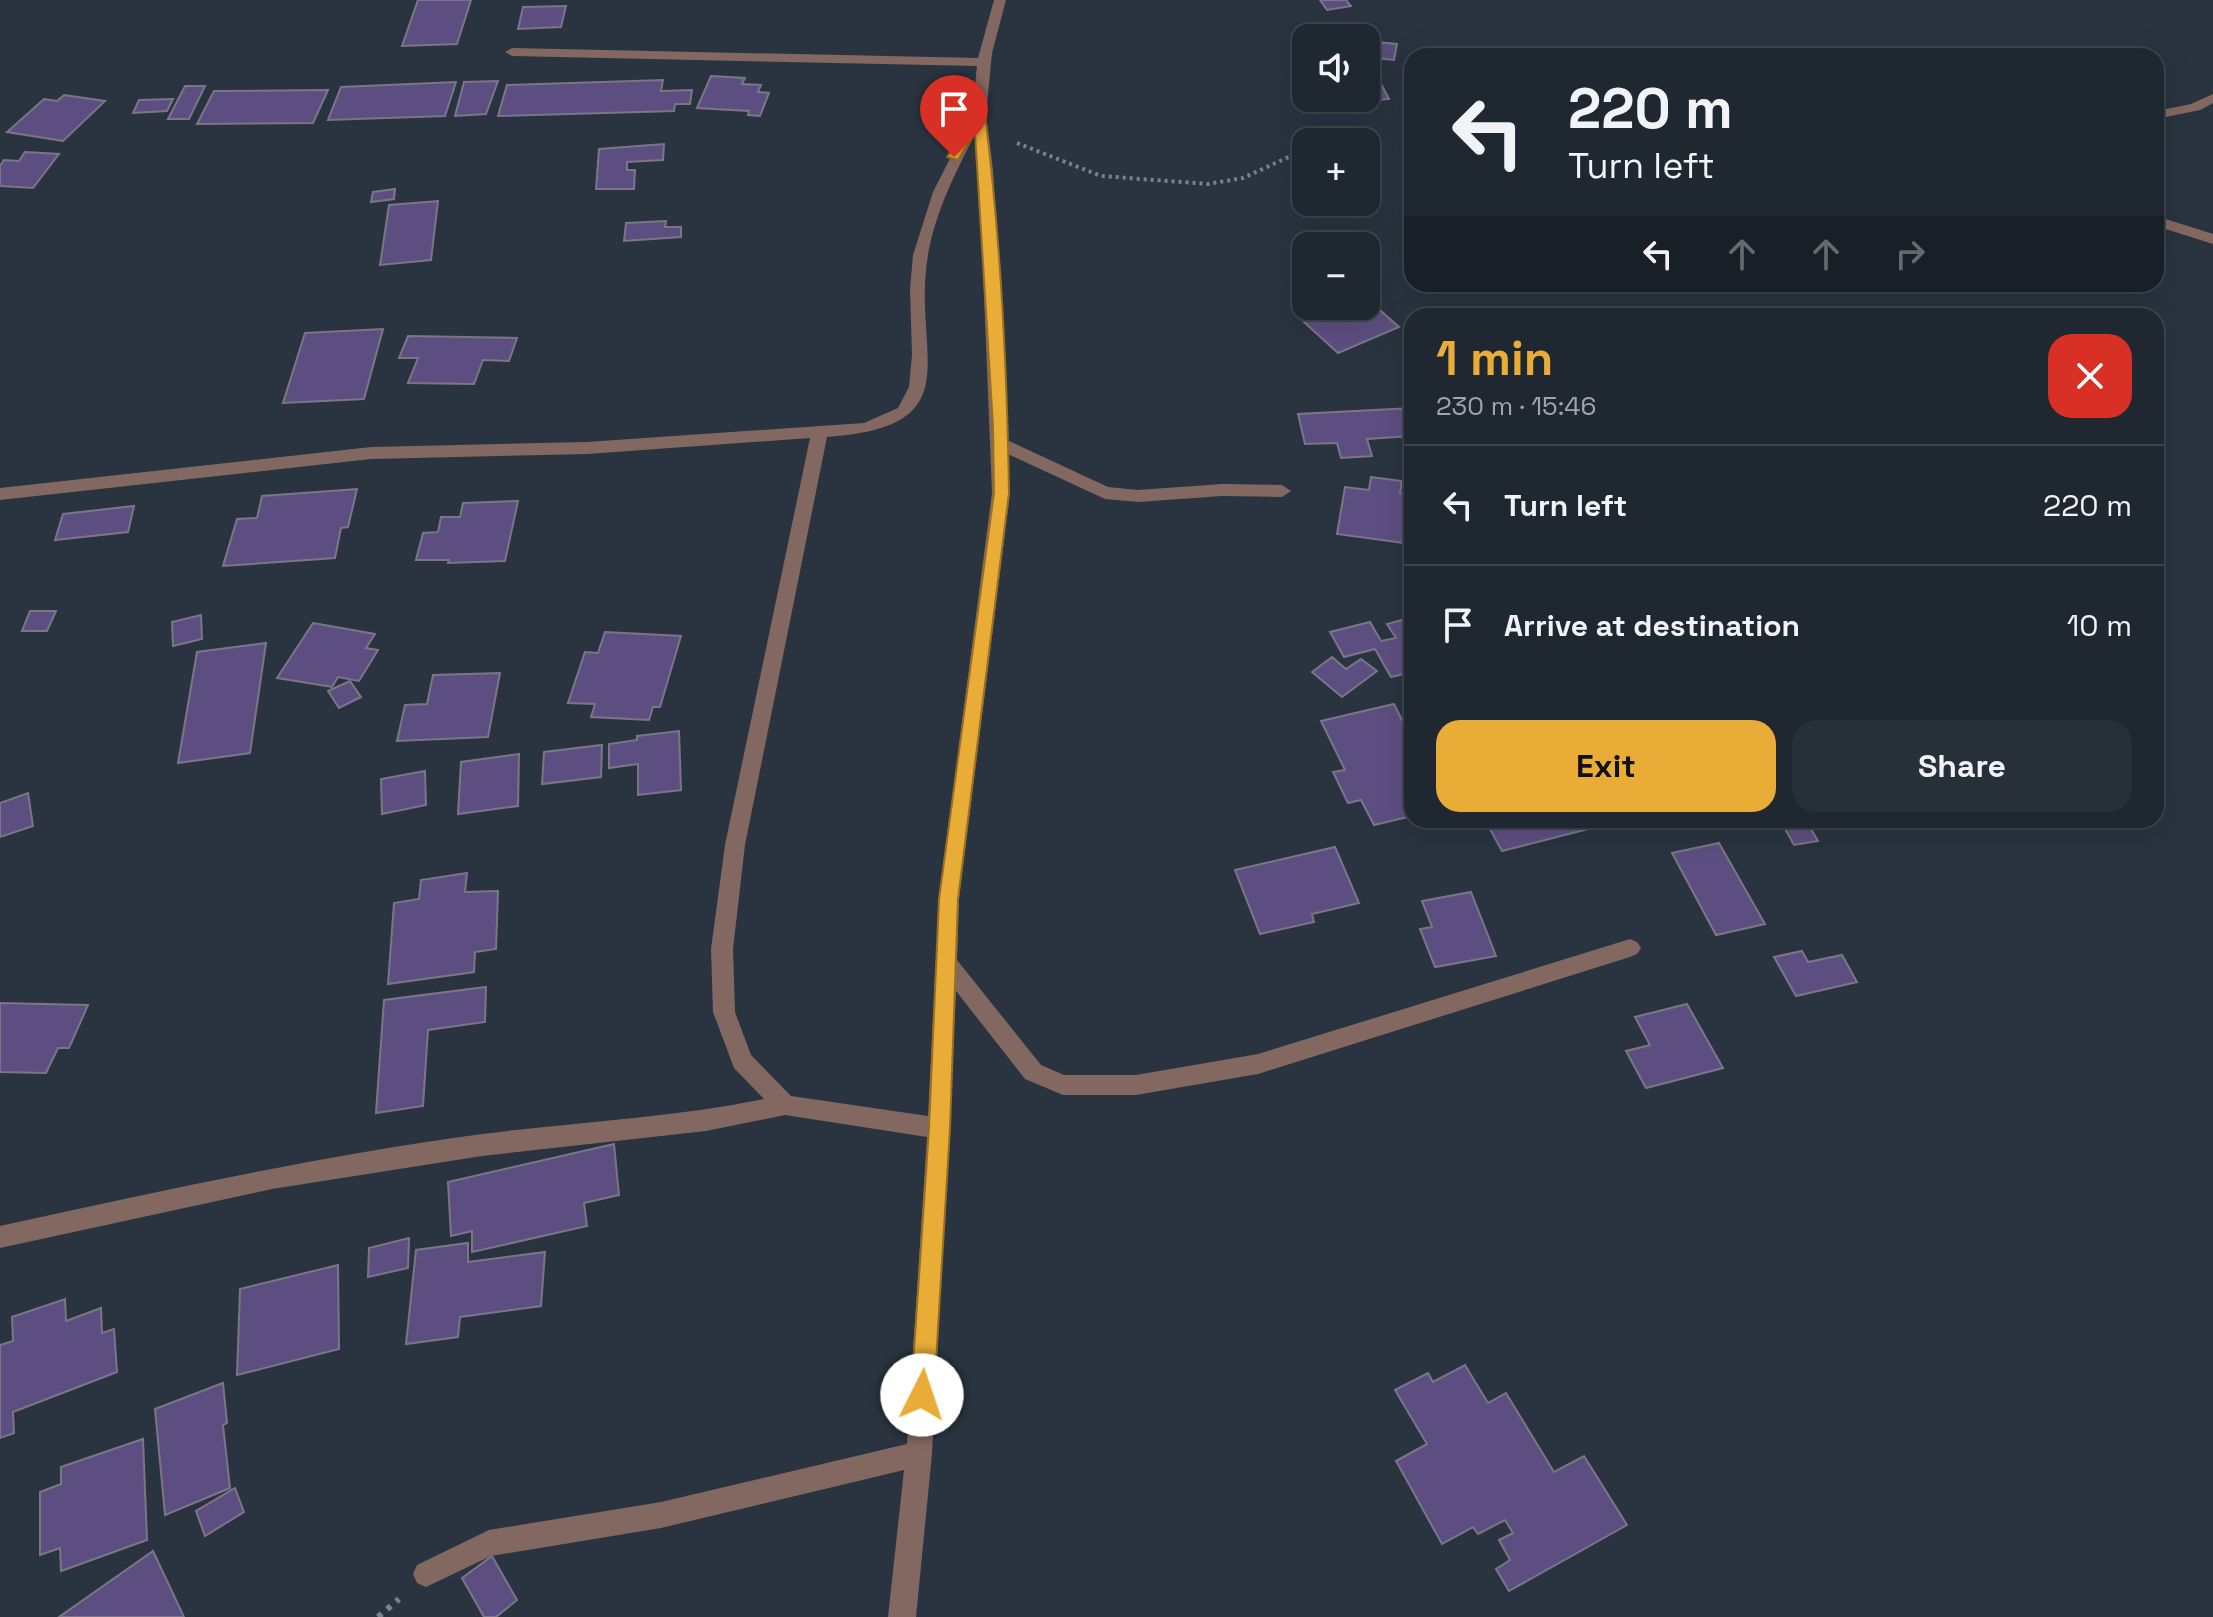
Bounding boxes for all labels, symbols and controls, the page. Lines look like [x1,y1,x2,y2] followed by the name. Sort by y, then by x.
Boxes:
[1292,24,1380,320] map controls
[1292,24,1380,112] button: sound
[1568,73,1733,144] text: 220 m
[920,75,988,157] pin
[1436,80,1540,184] icon: left
[932,87,976,131] icon: arrive
[1292,128,1380,216] button: +
[1568,143,1715,189] text: Turn left
[1292,232,1380,320] button: −
[1636,232,1680,276] icon: left
[1720,232,1764,276] icon: ahead
[1804,232,1848,276] icon: ahead
[1888,232,1932,276] icon: right
[1436,328,1553,389] text: 1 min
[2048,334,2132,418] button: close
[1436,389,1596,423] text: 230 m · 15:46
[1436,483,1480,527] icon: left
[1504,486,1627,525] text: Turn left
[2043,486,2132,525] text: 220 m
[1436,603,1480,647] icon: arrive
[1504,606,1800,645] text: Arrive at destination
[2067,606,2132,645] text: 10 m
[1436,720,1776,812] button: Exit
[1792,720,2132,812] button: Share
[880,1353,964,1437] position arrow

